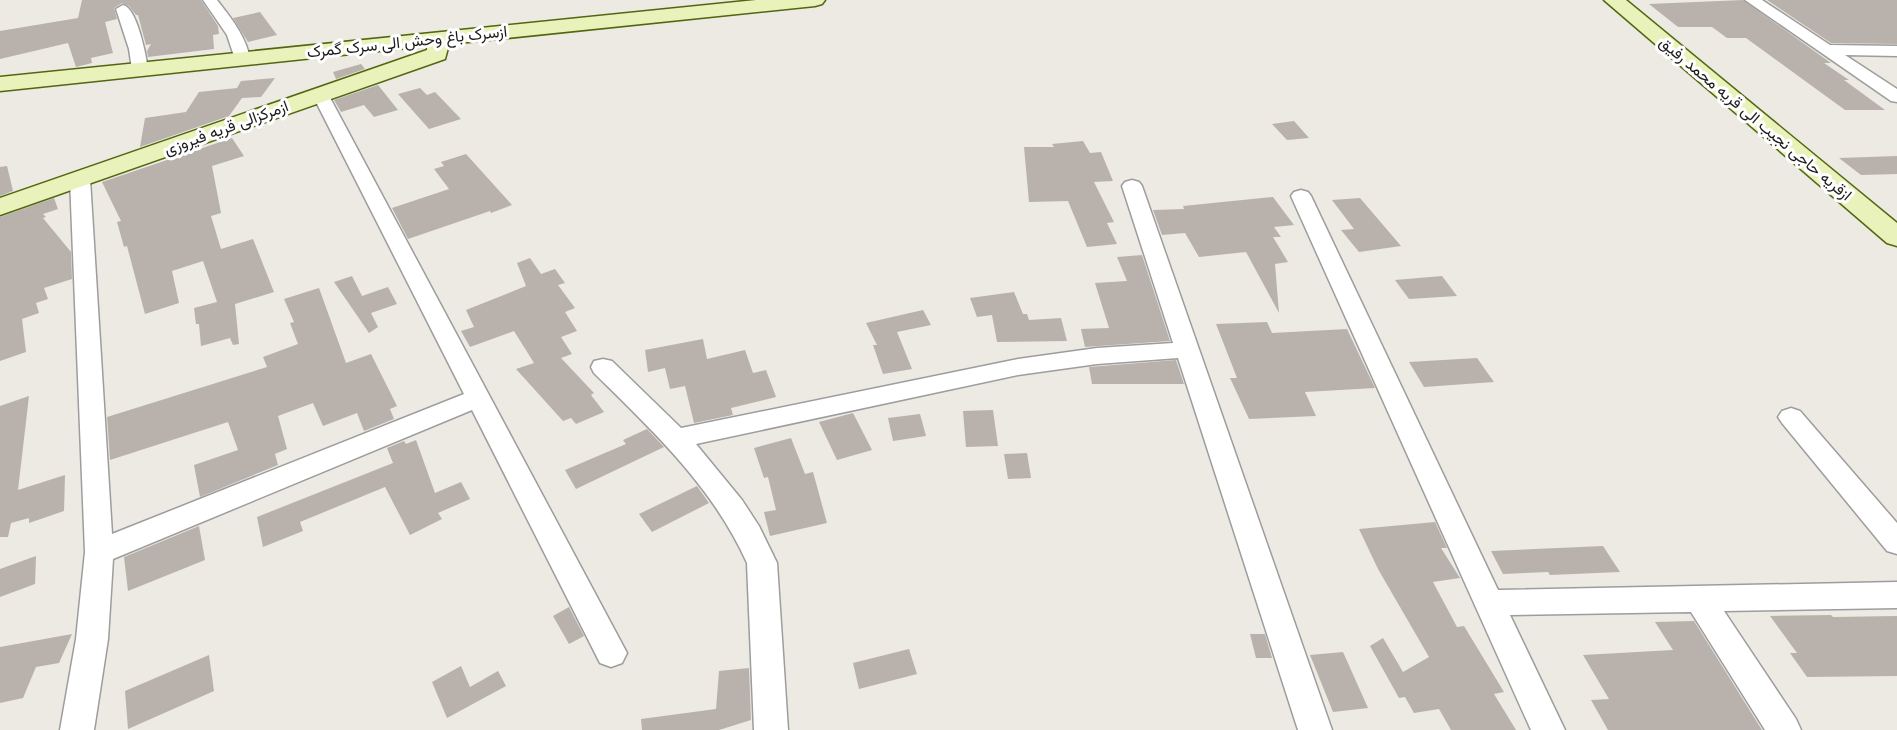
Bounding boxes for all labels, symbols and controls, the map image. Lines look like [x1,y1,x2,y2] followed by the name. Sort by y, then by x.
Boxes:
[306,21,508,63] street label: ازسرک باغ وحش الی سرک گمرک
[1655,32,1856,205] street label: ازقریه حاجی نجیب الی قریه محمد رفیق
[161,95,291,160] street label: ازمرکزالی قریه فیروزی

